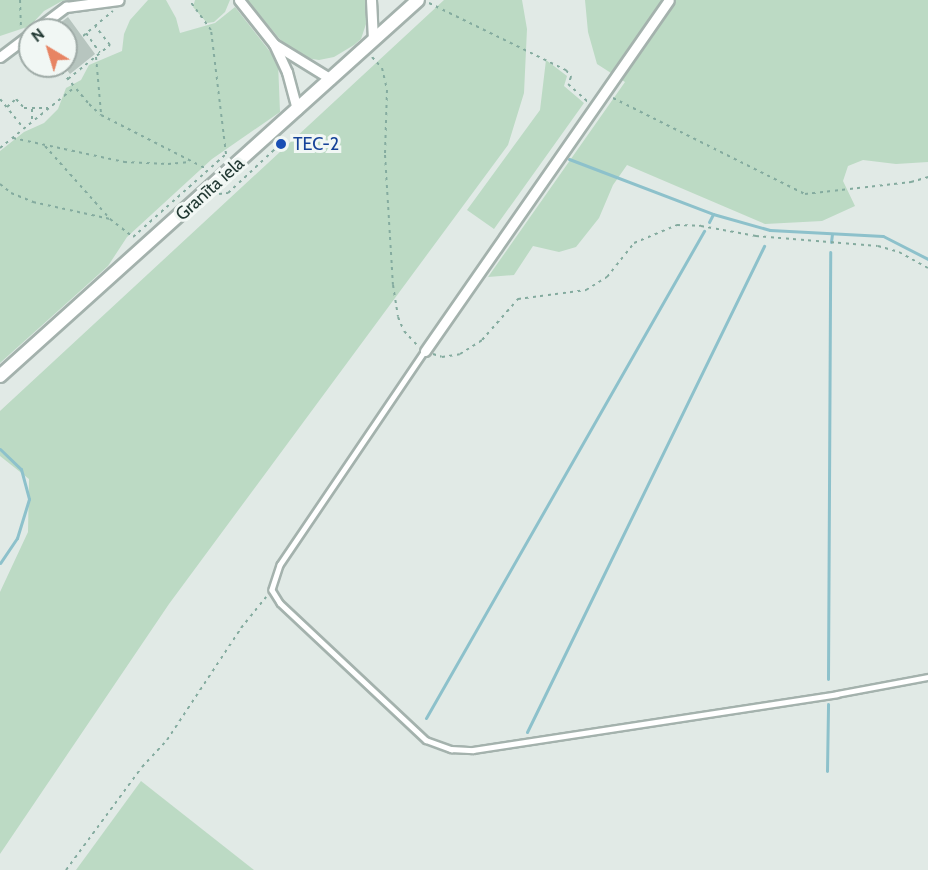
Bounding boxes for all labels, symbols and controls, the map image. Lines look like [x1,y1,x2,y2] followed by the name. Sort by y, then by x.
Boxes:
[18,18,78,78] north arrow
[28,24,48,46] text: N
[293,133,339,155] place label: TEC-2
[274,137,288,151] marker: TEC-2
[171,153,249,225] street label: Granīta iela

